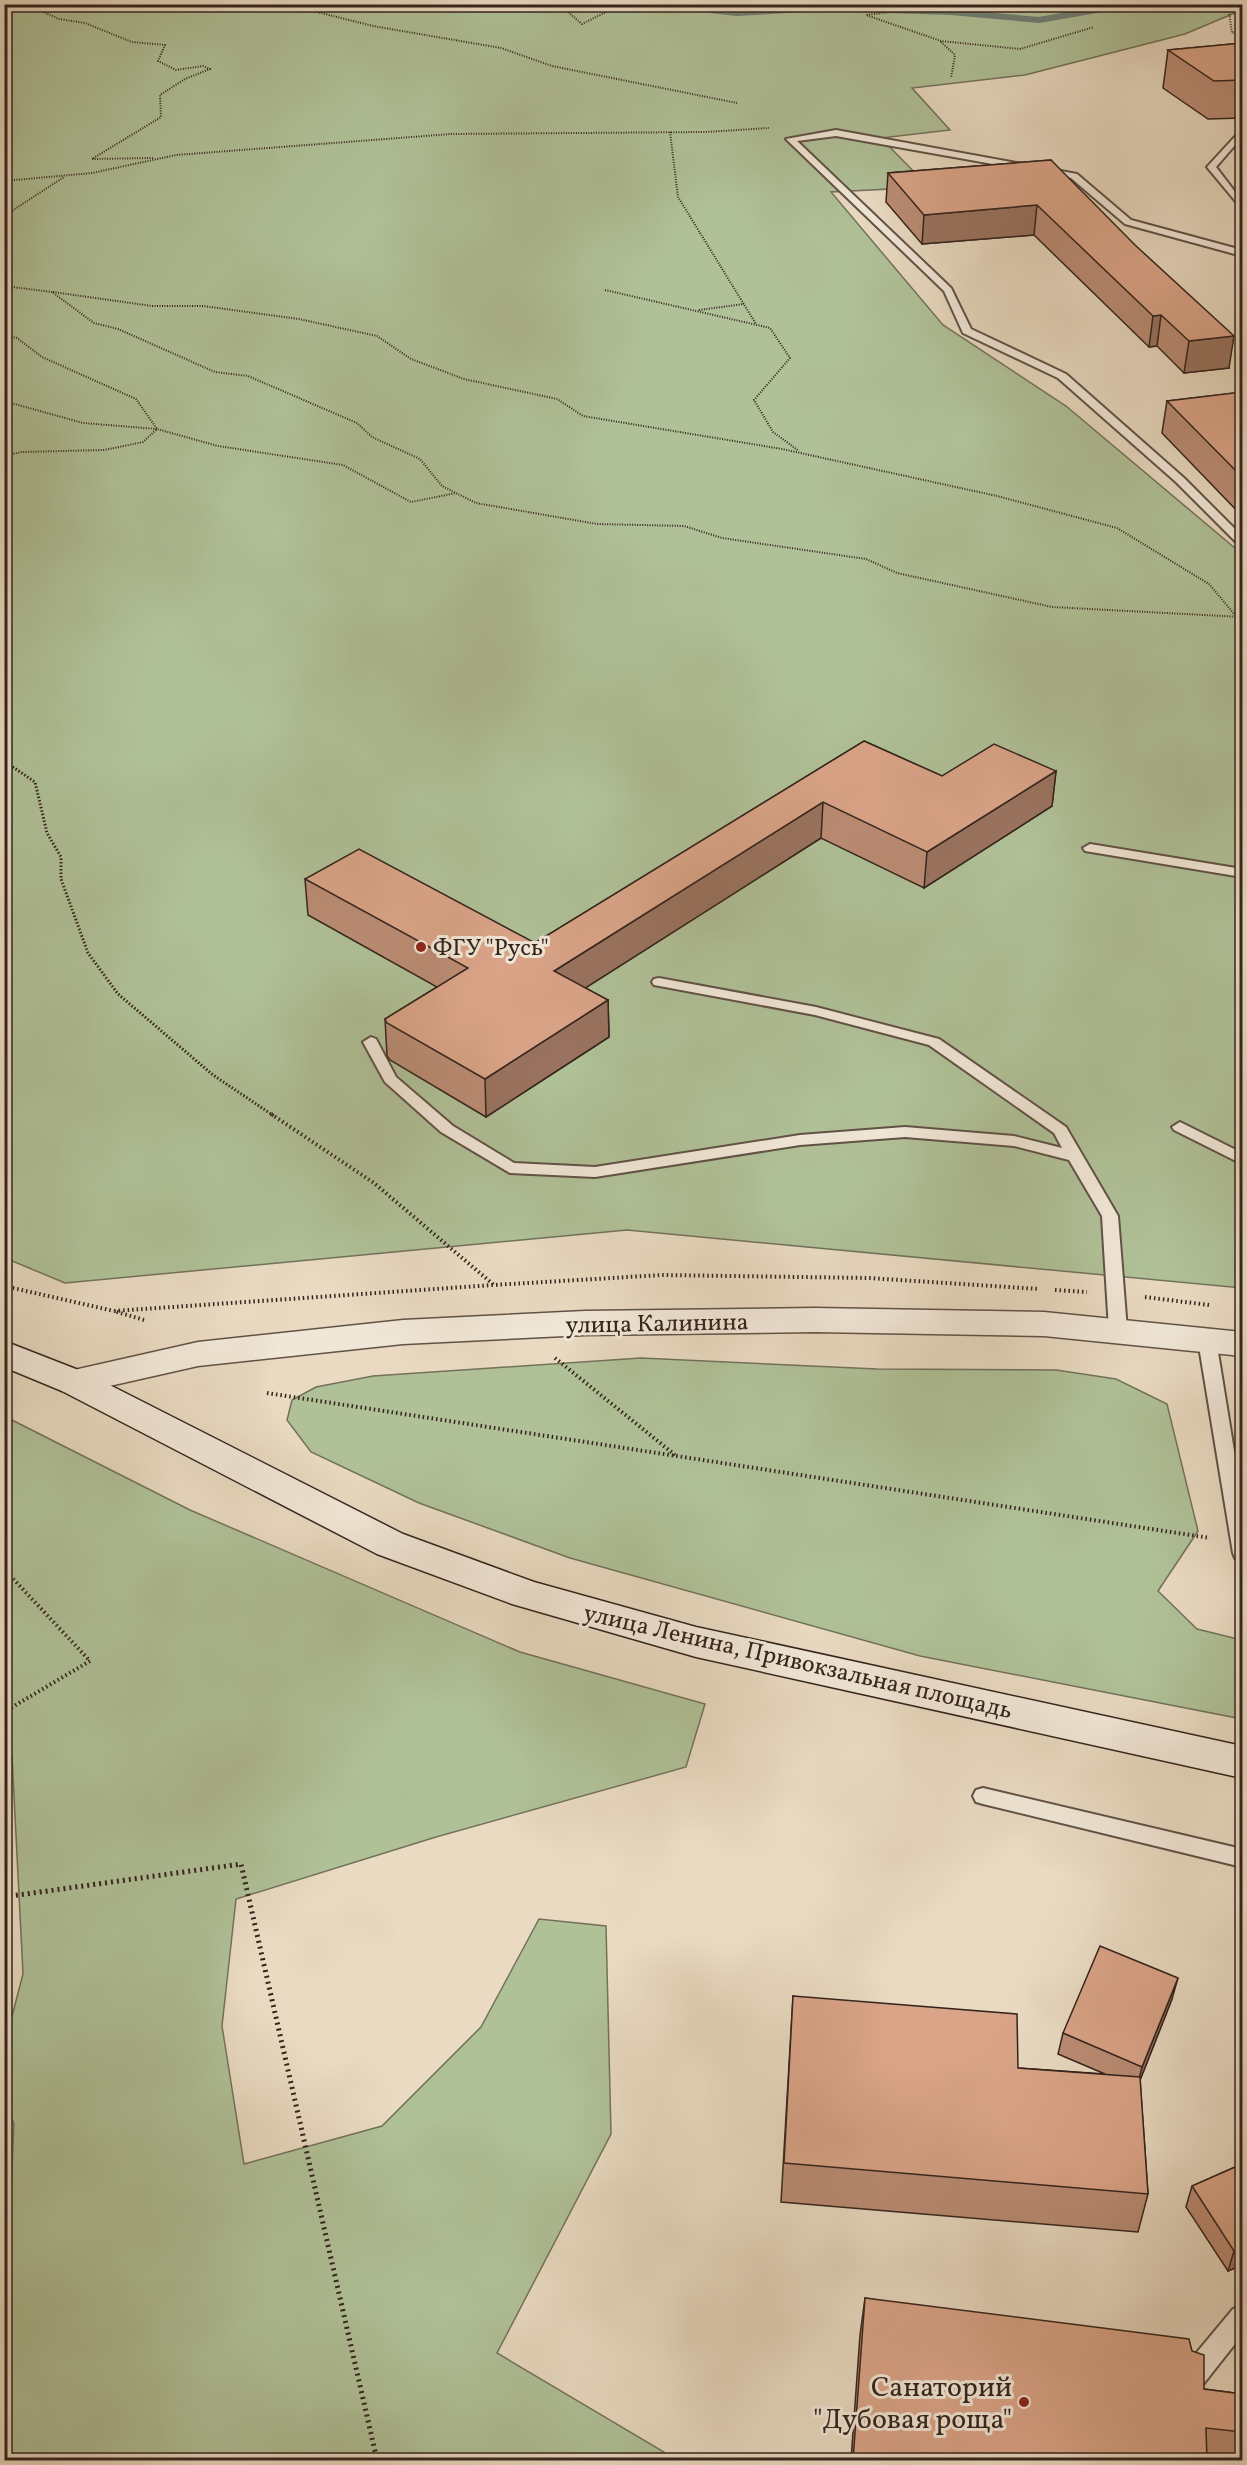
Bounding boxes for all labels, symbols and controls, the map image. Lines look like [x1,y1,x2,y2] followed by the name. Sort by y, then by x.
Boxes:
[433,932,549,966] place label: ФГУ "Русь"
[414,940,428,954] marker: ФГУ "Русь"
[565,1306,749,1344] street label: улица Калинина
[580,1597,1015,1729] street label: улица Ленина, Привокзальная площадь
[813,2369,1012,2440] place label: Санаторий "Дубовая роща"
[1017,2395,1031,2409] marker: Санаторий "Дубовая роща"

